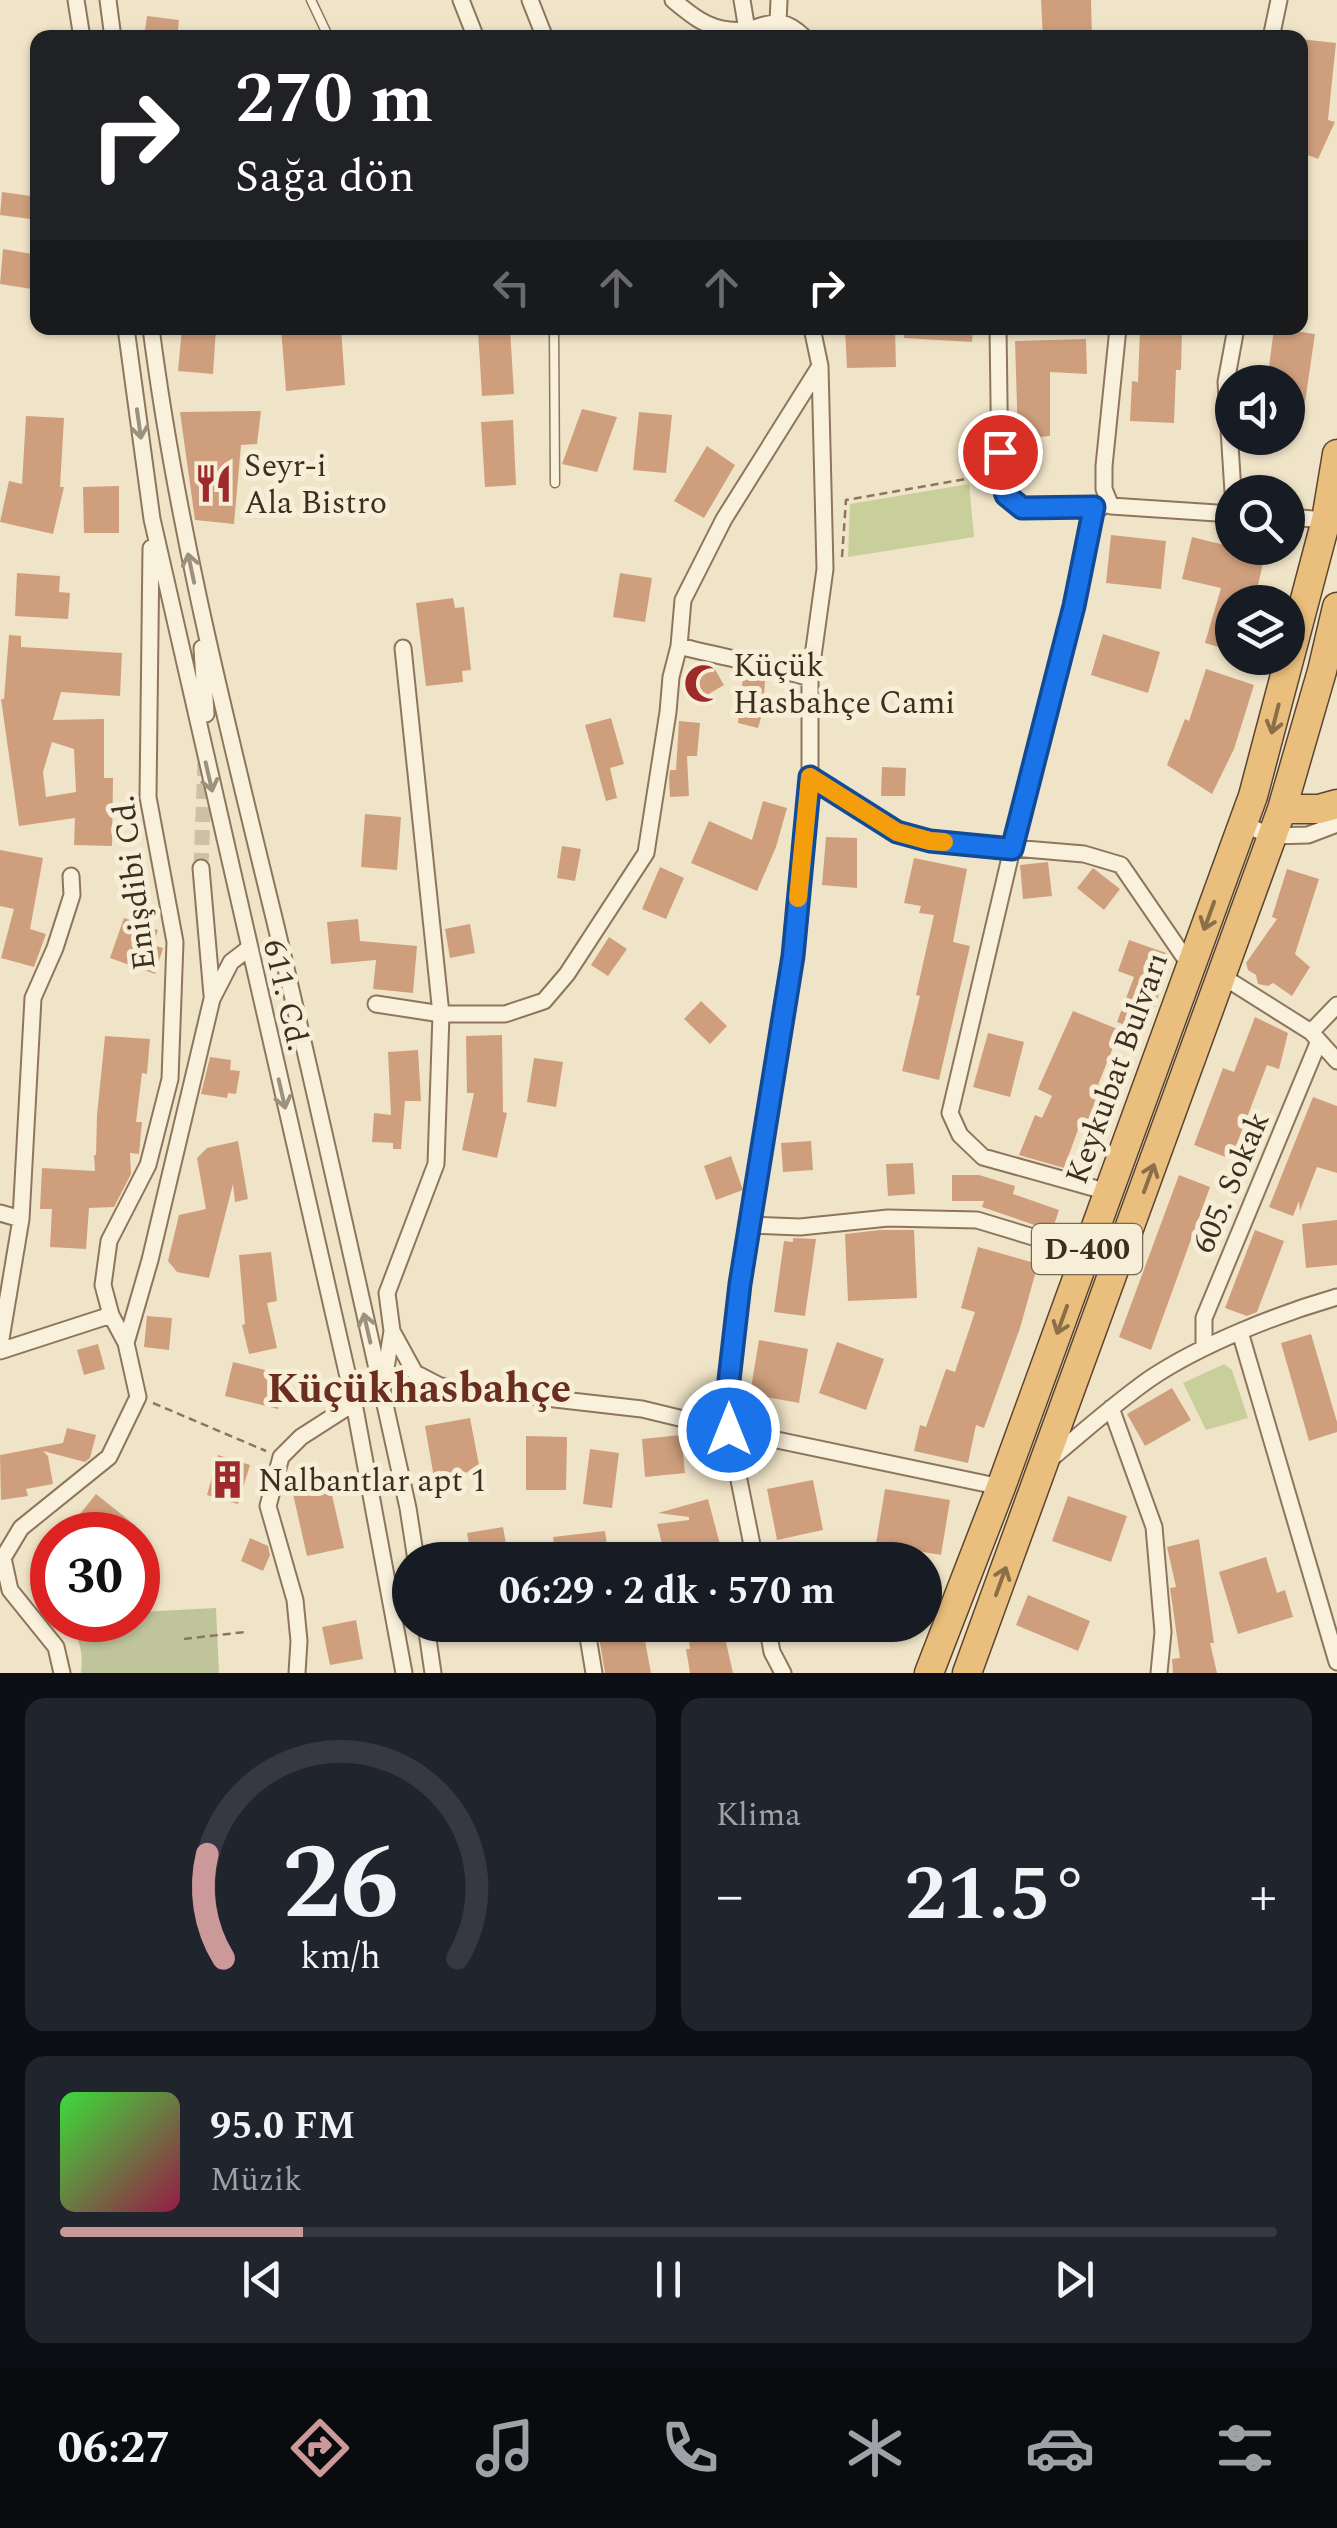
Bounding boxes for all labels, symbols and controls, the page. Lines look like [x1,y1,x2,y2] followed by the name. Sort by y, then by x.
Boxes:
[235,47,433,153] text: 270 m
[70,70,200,200] icon: right
[235,143,415,212] text: Sağa dön
[484,260,539,315] icon: left
[589,260,644,315] icon: ahead
[694,260,749,315] icon: ahead
[799,260,854,315] icon: right
[1215,365,1305,675] map controls
[1215,365,1305,455] button: sound
[130,407,149,440] one-way arrow
[958,410,1043,495] pin
[973,425,1028,480] icon: arrive
[244,442,387,528] place label: Seyr-i Ala Bistro
[193,462,235,504] restaurant icon: Seyr-i Ala Bistro
[1215,475,1305,565] button: search
[181,553,200,585] one-way arrow
[1215,585,1305,675] button: layers
[733,642,955,728] place label: Küçük Hasbahçe Cami
[682,662,724,704] mosque icon: Küçük Hasbahçe Cami
[1264,703,1283,734] one-way arrow
[201,760,219,792] one-way arrow
[99,792,170,973] street label: Enişdibi Cd.
[1199,899,1217,930] one-way arrow
[249,935,322,1056] street label: 611. Cd.
[1053,946,1182,1191] street label: Keykubat Bulvarı
[274,1077,292,1109] one-way arrow
[1180,1104,1283,1261] street label: 605. Sokak
[1141,1163,1159,1194] one-way arrow
[1032,1224,1142,1274] road number: D-400
[1052,1303,1070,1334] one-way arrow
[357,1312,376,1344] one-way arrow
[267,1358,571,1421] district label: Küçükhasbahçe
[677,1378,781,1482] position arrow
[258,1457,487,1506] place label: Nalbantlar apt 1
[207,1459,249,1501] building icon: Nalbantlar apt 1
[30,1512,160,1642] speed limit sign: 30
[499,1563,835,1621] text: 06:29 · 2 dk · 570 m
[993,1567,1011,1598] one-way arrow
[716,1791,801,1840] text: Klima
[282,1806,399,1964] text: 26
[905,1839,1088,1953] text: 21.5°
[716,1855,744,1938] text: −
[1249,1855,1277,1938] text: +
[300,1930,381,1985] text: km/h
[210,2098,355,2156] text: 95.0 FM
[210,2156,302,2205] text: Müzik
[235,2252,290,2307] icon: previous
[641,2252,696,2307] icon: pause
[1047,2252,1102,2307] icon: next
[285,2413,355,2483] icon: directions
[470,2413,540,2483] icon: music
[655,2413,725,2483] icon: phone
[840,2413,910,2483] icon: climate
[1025,2413,1095,2483] icon: car
[1210,2413,1280,2483] icon: filters
[57,2414,170,2483] text: 06:27

